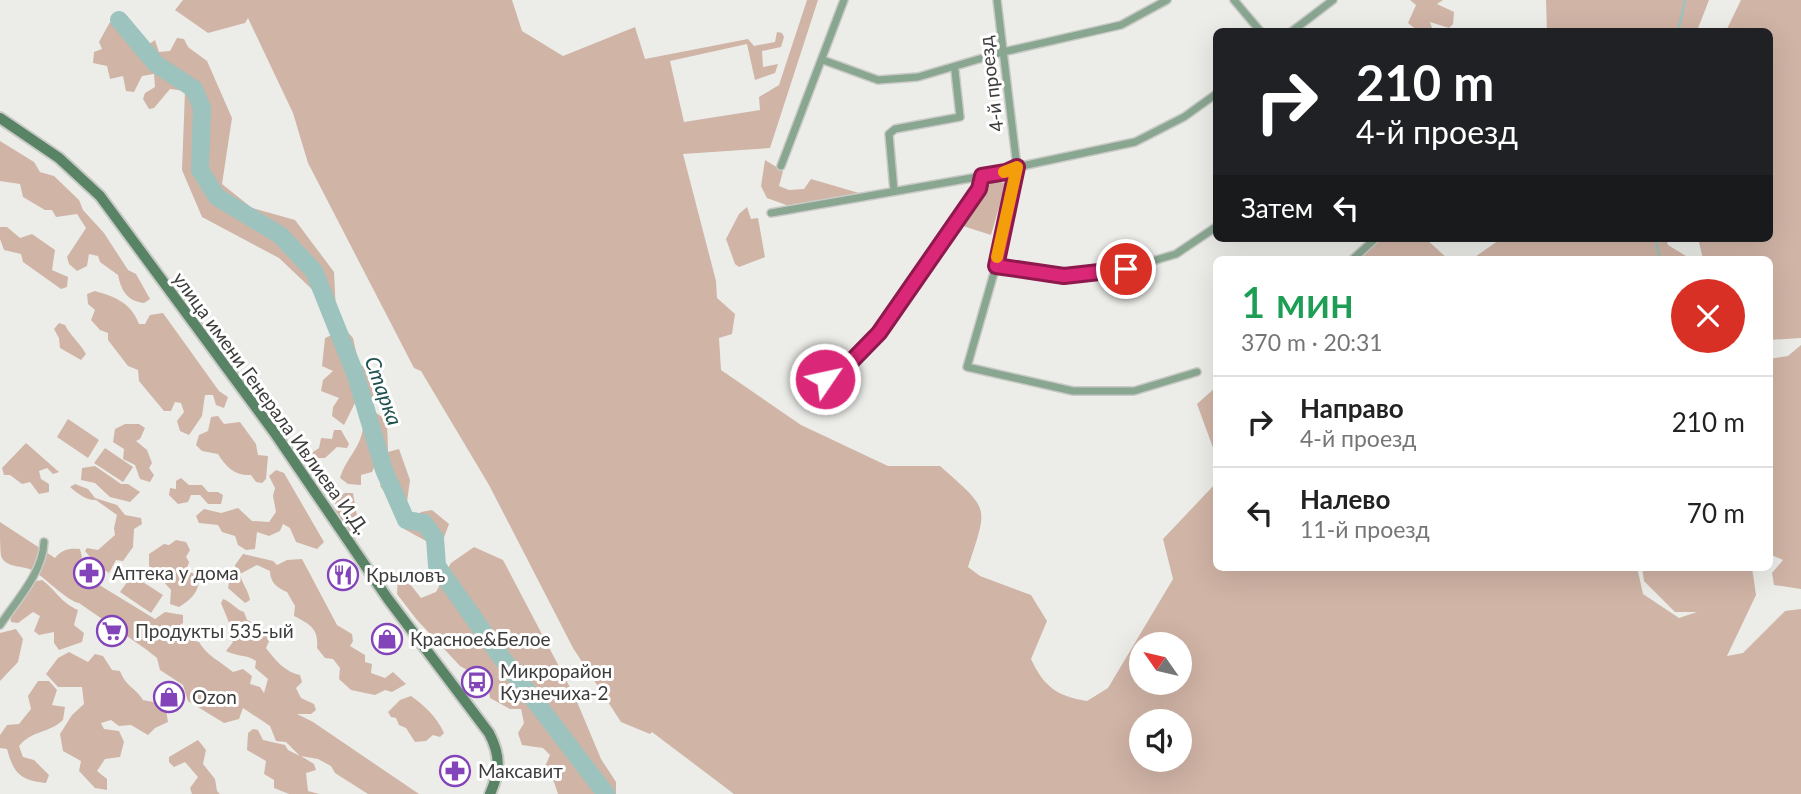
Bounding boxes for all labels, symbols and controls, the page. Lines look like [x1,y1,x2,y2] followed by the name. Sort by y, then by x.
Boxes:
[973,35,1008,133] street label: 4-й проезд
[1356,53,1494,111] text: 210 m
[1241,56,1332,147] icon: right
[1356,112,1518,151] text: 4-й проезд
[1327,189,1365,227] icon: left
[1241,192,1313,224] text: Затем
[1096,239,1156,299] pin
[1107,250,1145,288] icon: arrive
[168,267,374,538] street label: улица имени Генерала Ивлиева И.Д.
[1241,277,1354,327] text: 1 мин
[1671,279,1745,353] button: close
[1241,328,1383,356] text: 370 m · 20:31
[788,342,862,416] position arrow
[360,352,408,429] water label: Старка
[1300,392,1404,424] text: Направо
[1241,403,1279,441] icon: right
[1672,406,1745,438] text: 210 m
[1300,424,1416,452] text: 4-й проезд
[1300,483,1390,515] text: Налево
[1241,494,1279,532] icon: left
[1687,497,1745,529] text: 70 m
[1300,515,1430,543] text: 11-й проезд
[72,556,106,590] pharmacy icon: Аптека у дома
[326,558,360,592] restaurant icon: Крыловъ
[112,561,239,584] place label: Аптека у дома
[366,563,445,586] place label: Крыловъ
[95,614,129,648] supermarket icon: Продукты 535-ый
[135,619,294,642] place label: Продукты 535-ый
[370,622,404,656] shop icon: Красное&Белое
[410,627,550,650] place label: Красное&Белое
[1129,632,1192,695] north arrow
[1129,632,1192,772] map controls
[500,659,612,704] place label: Микрорайон Кузнечиха-2
[460,665,494,699] bus stop icon: Микрорайон Кузнечиха-2
[152,680,186,714] shop icon: Ozon
[192,685,237,708] place label: Ozon
[1129,709,1192,772] button: sound
[438,754,472,788] pharmacy icon: Максавит
[478,759,563,782] place label: Максавит

